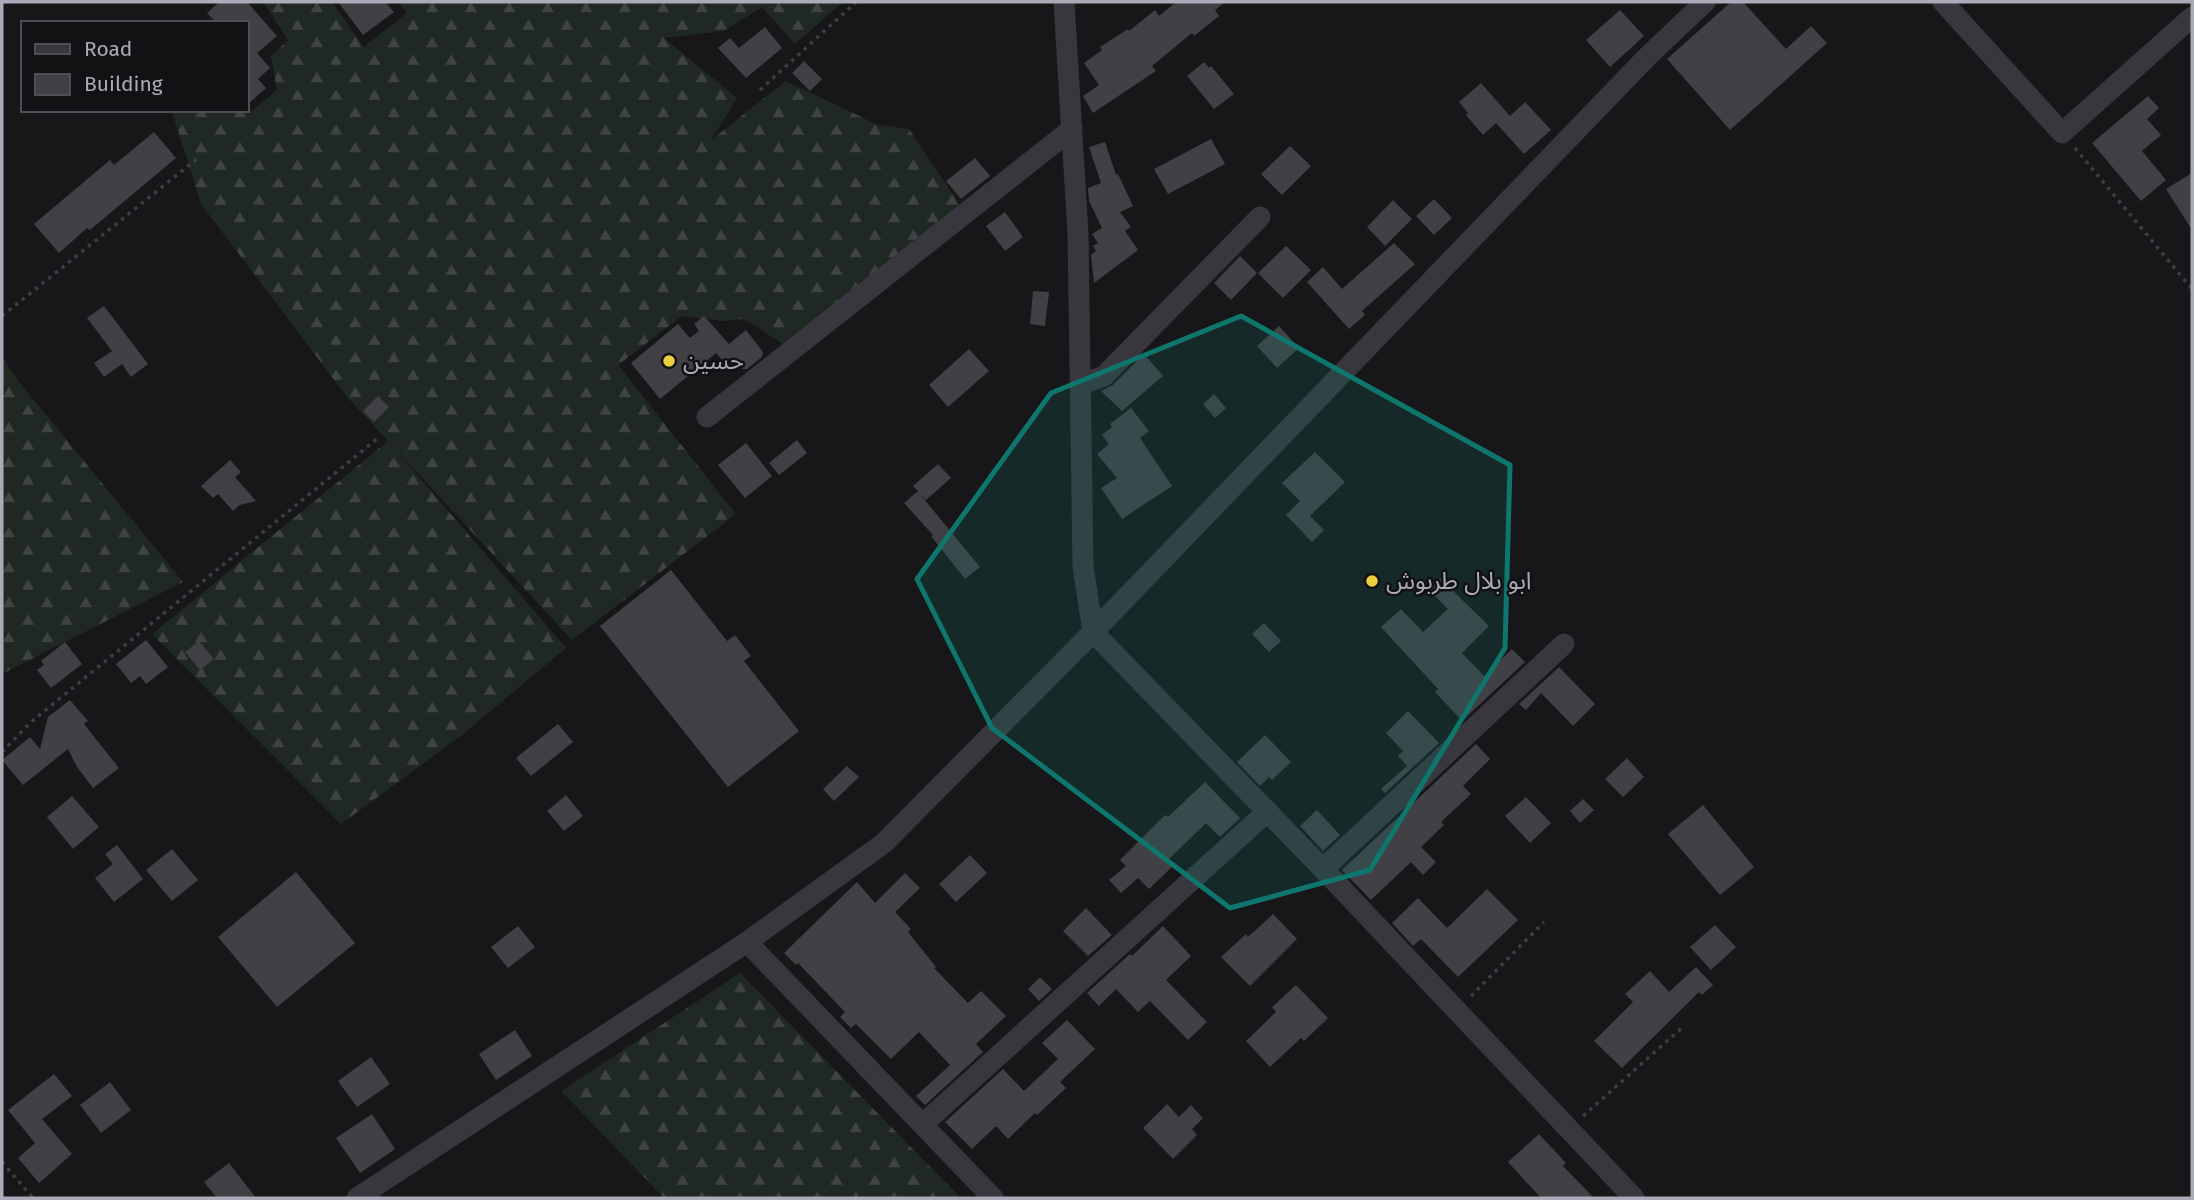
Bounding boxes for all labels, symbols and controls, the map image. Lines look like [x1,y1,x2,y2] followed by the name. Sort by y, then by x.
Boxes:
[21,21,248,112] legend
[84,36,132,62] text: Road
[84,71,163,97] text: Building
[683,347,744,375] place label: حسين
[661,353,677,369] marker: حسين
[1386,567,1532,595] place label: ابو بلال طربوش
[1364,573,1380,589] marker: ابو بلال طربوش

